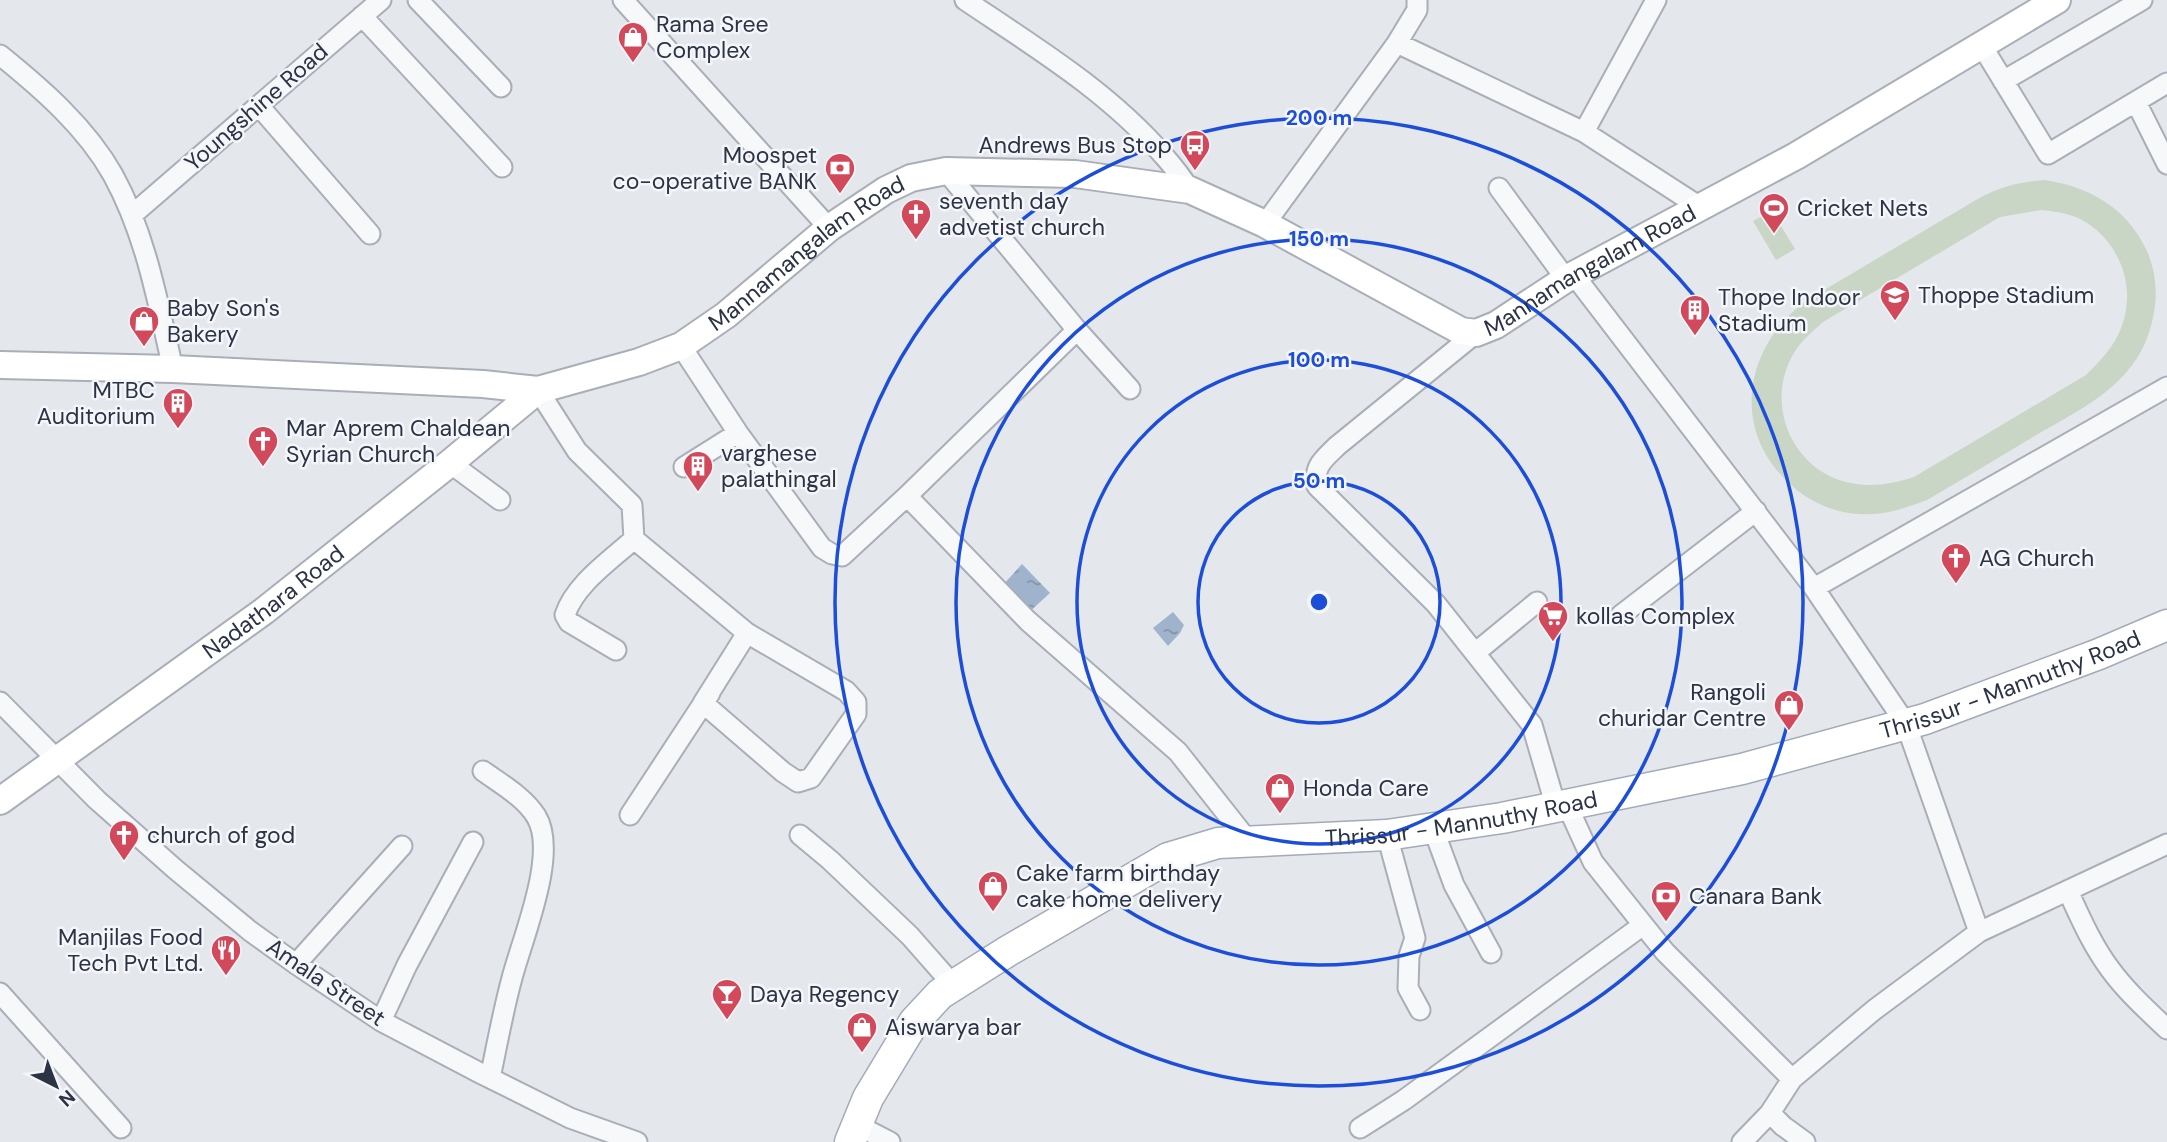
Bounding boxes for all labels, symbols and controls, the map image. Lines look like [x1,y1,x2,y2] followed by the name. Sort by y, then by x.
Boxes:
[656,9,769,65] place label: Rama Sree Complex
[616,20,650,64] shop icon: Rama Sree Complex
[178,36,334,178] street label: Youngshine Road
[1286,104,1352,132] text: 200 m
[1178,128,1212,172] bus stop icon: Andrews Bus Stop
[978,130,1172,160] place label: Andrews Bus Stop
[613,140,817,196] place label: Moospet co-operative BANK
[823,151,857,195] bank icon: Moospet co-operative BANK
[702,168,909,338] street label: Mannamangalam Road
[939,186,1105,242] place label: seventh day advetist church
[1757,191,1791,235] sports icon: Cricket Nets
[1797,193,1928,223] place label: Cricket Nets
[899,197,933,241] church icon: seventh day advetist church
[1480,197,1701,343] street label: Mannamangalam Road
[1289,225,1349,253] text: 150 m
[1878,278,1912,322] school or university icon: Thoppe Stadium
[1918,280,2094,310] place label: Thoppe Stadium
[1718,282,1860,338] place label: Thope Indoor Stadium
[167,293,280,349] place label: Baby Son's Bakery
[1678,293,1712,337] building icon: Thope Indoor Stadium
[127,304,161,348] shop icon: Baby Son's Bakery
[1288,346,1350,374] text: 100 m
[37,375,155,431] place label: MTBC Auditorium
[161,386,195,430] building icon: MTBC Auditorium
[286,413,510,469] place label: Mar Aprem Chaldean Syrian Church
[246,424,280,468] church icon: Mar Aprem Chaldean Syrian Church
[721,438,837,494] place label: varghese palathingal
[681,449,715,493] building icon: varghese palathingal
[1293,467,1345,495] text: 50 m
[196,538,350,666] street label: Nadathara Road
[1939,541,1973,585] church icon: AG Church
[1979,543,2094,573] place label: AG Church
[1307,590,1331,614] centre of rings
[1536,599,1570,643] supermarket icon: kollas Complex
[1576,601,1735,631] place label: kollas Complex
[1877,623,2145,746] street label: Thrissur - Mannuthy Road
[1598,677,1766,733] place label: Rangoli churidar Centre
[1772,688,1806,732] shop icon: Rangoli churidar Centre
[1263,771,1297,815] shop icon: Honda Care
[1303,773,1429,803] place label: Honda Care
[1324,784,1600,853] street label: Thrissur - Mannuthy Road
[107,818,141,862] church icon: church of god
[147,820,295,850] place label: church of god
[1016,858,1222,914] place label: Cake farm birthday cake home delivery
[976,869,1010,913] shop icon: Cake farm birthday cake home delivery
[1649,879,1683,923] bank icon: Canara Bank
[1689,881,1822,911] place label: Canara Bank
[58,922,203,978] place label: Manjilas Food Tech Pvt Ltd.
[261,931,391,1033] street label: Amala Street
[209,933,243,977] restaurant icon: Manjilas Food Tech Pvt Ltd.
[710,977,744,1021] bar icon: Daya Regency
[750,979,899,1009] place label: Daya Regency
[845,1010,879,1054] shop icon: Aiswarya bar
[885,1012,1021,1042] place label: Aiswarya bar
[21,1051,91,1121] north arrow
[54,1084,81,1112] text: N

